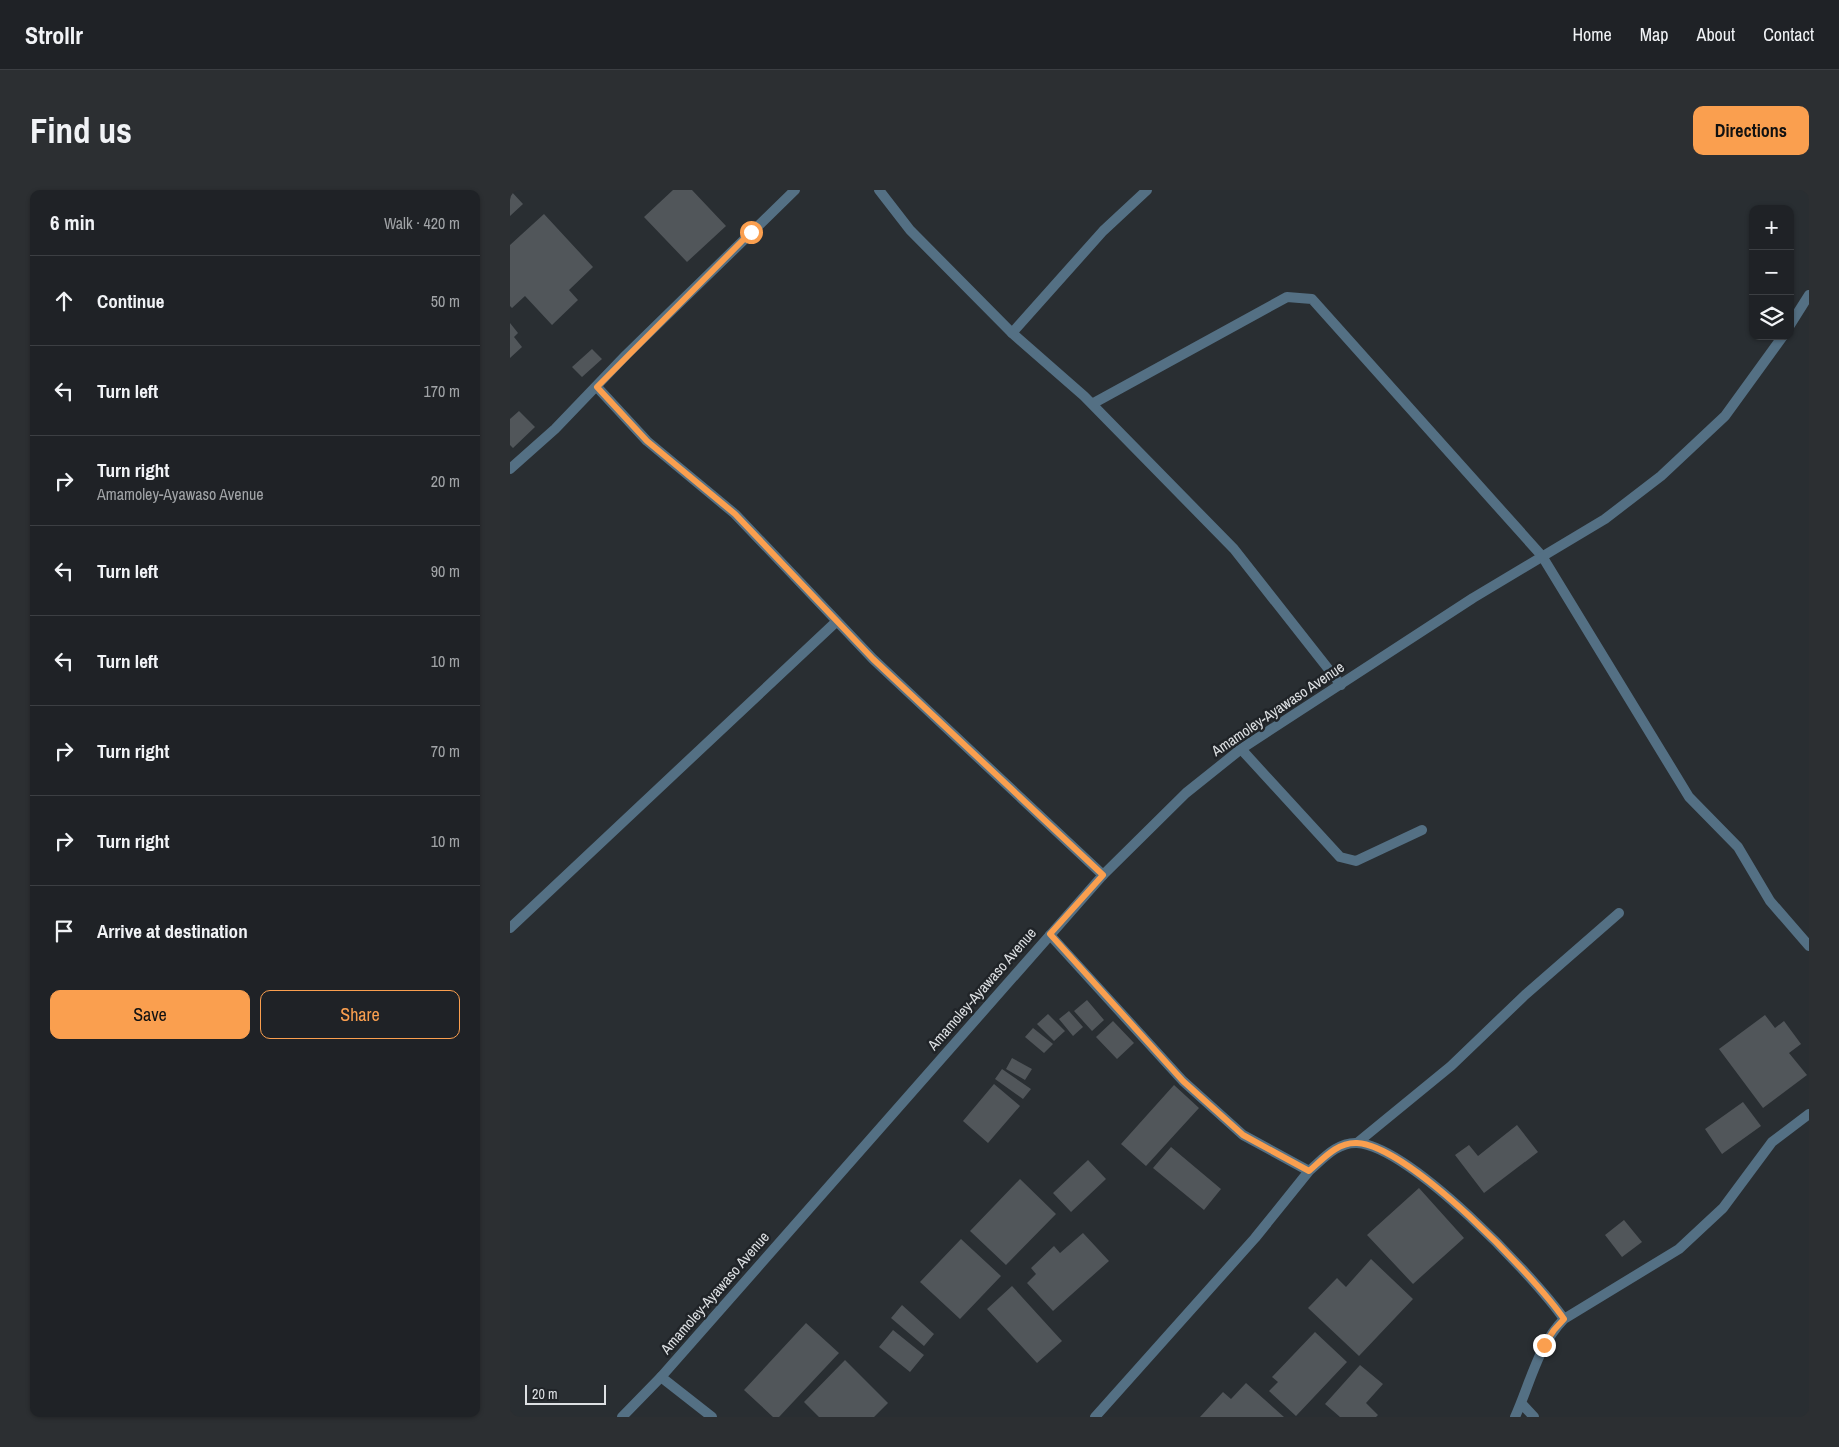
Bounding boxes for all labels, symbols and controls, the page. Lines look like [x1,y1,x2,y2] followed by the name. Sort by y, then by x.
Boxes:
[25,19,83,51] text: Strollr
[1572,22,1612,47] text: Home
[1640,22,1669,47] text: Map
[1697,22,1735,47] text: About
[1763,22,1814,47] text: Contact
[1693,106,1809,155] button: Directions
[30,107,132,154] text: Find us
[1749,205,1794,340] map controls
[1749,205,1794,250] button: +
[50,208,95,237] text: 6 min
[384,212,460,234] text: Walk · 420 m
[740,221,763,244] route start
[1749,250,1794,295] button: −
[50,287,78,315] icon: ahead
[97,288,165,314] text: Continue
[431,290,460,312] text: 50 m
[1749,295,1794,340] button: layers
[50,377,78,405] icon: left
[97,378,158,404] text: Turn left
[424,380,460,402] text: 170 m
[97,457,169,483] text: Turn right
[50,467,78,495] icon: right
[431,470,460,492] text: 20 m
[97,483,264,505] text: Amamoley-Ayawaso Avenue
[50,557,78,585] icon: left
[97,558,158,584] text: Turn left
[431,560,460,582] text: 90 m
[50,647,78,675] icon: left
[97,648,158,674] text: Turn left
[431,650,460,672] text: 10 m
[1206,656,1348,762] street label: Amamoley-Ayawaso Avenue
[50,737,78,765] icon: right
[97,738,169,764] text: Turn right
[431,740,460,762] text: 70 m
[50,827,78,855] icon: right
[97,828,169,854] text: Turn right
[431,830,460,852] text: 10 m
[50,917,78,945] icon: arrive
[97,918,248,944] text: Arrive at destination
[922,923,1041,1055] street label: Amamoley-Ayawaso Avenue
[50,990,250,1039] button: Save
[260,990,460,1039] button: Share
[655,1227,774,1359] street label: Amamoley-Ayawaso Avenue
[1533,1334,1556,1357] route end
[525,1382,606,1405] scale bar
[532,1385,558,1403] text: 20 m

